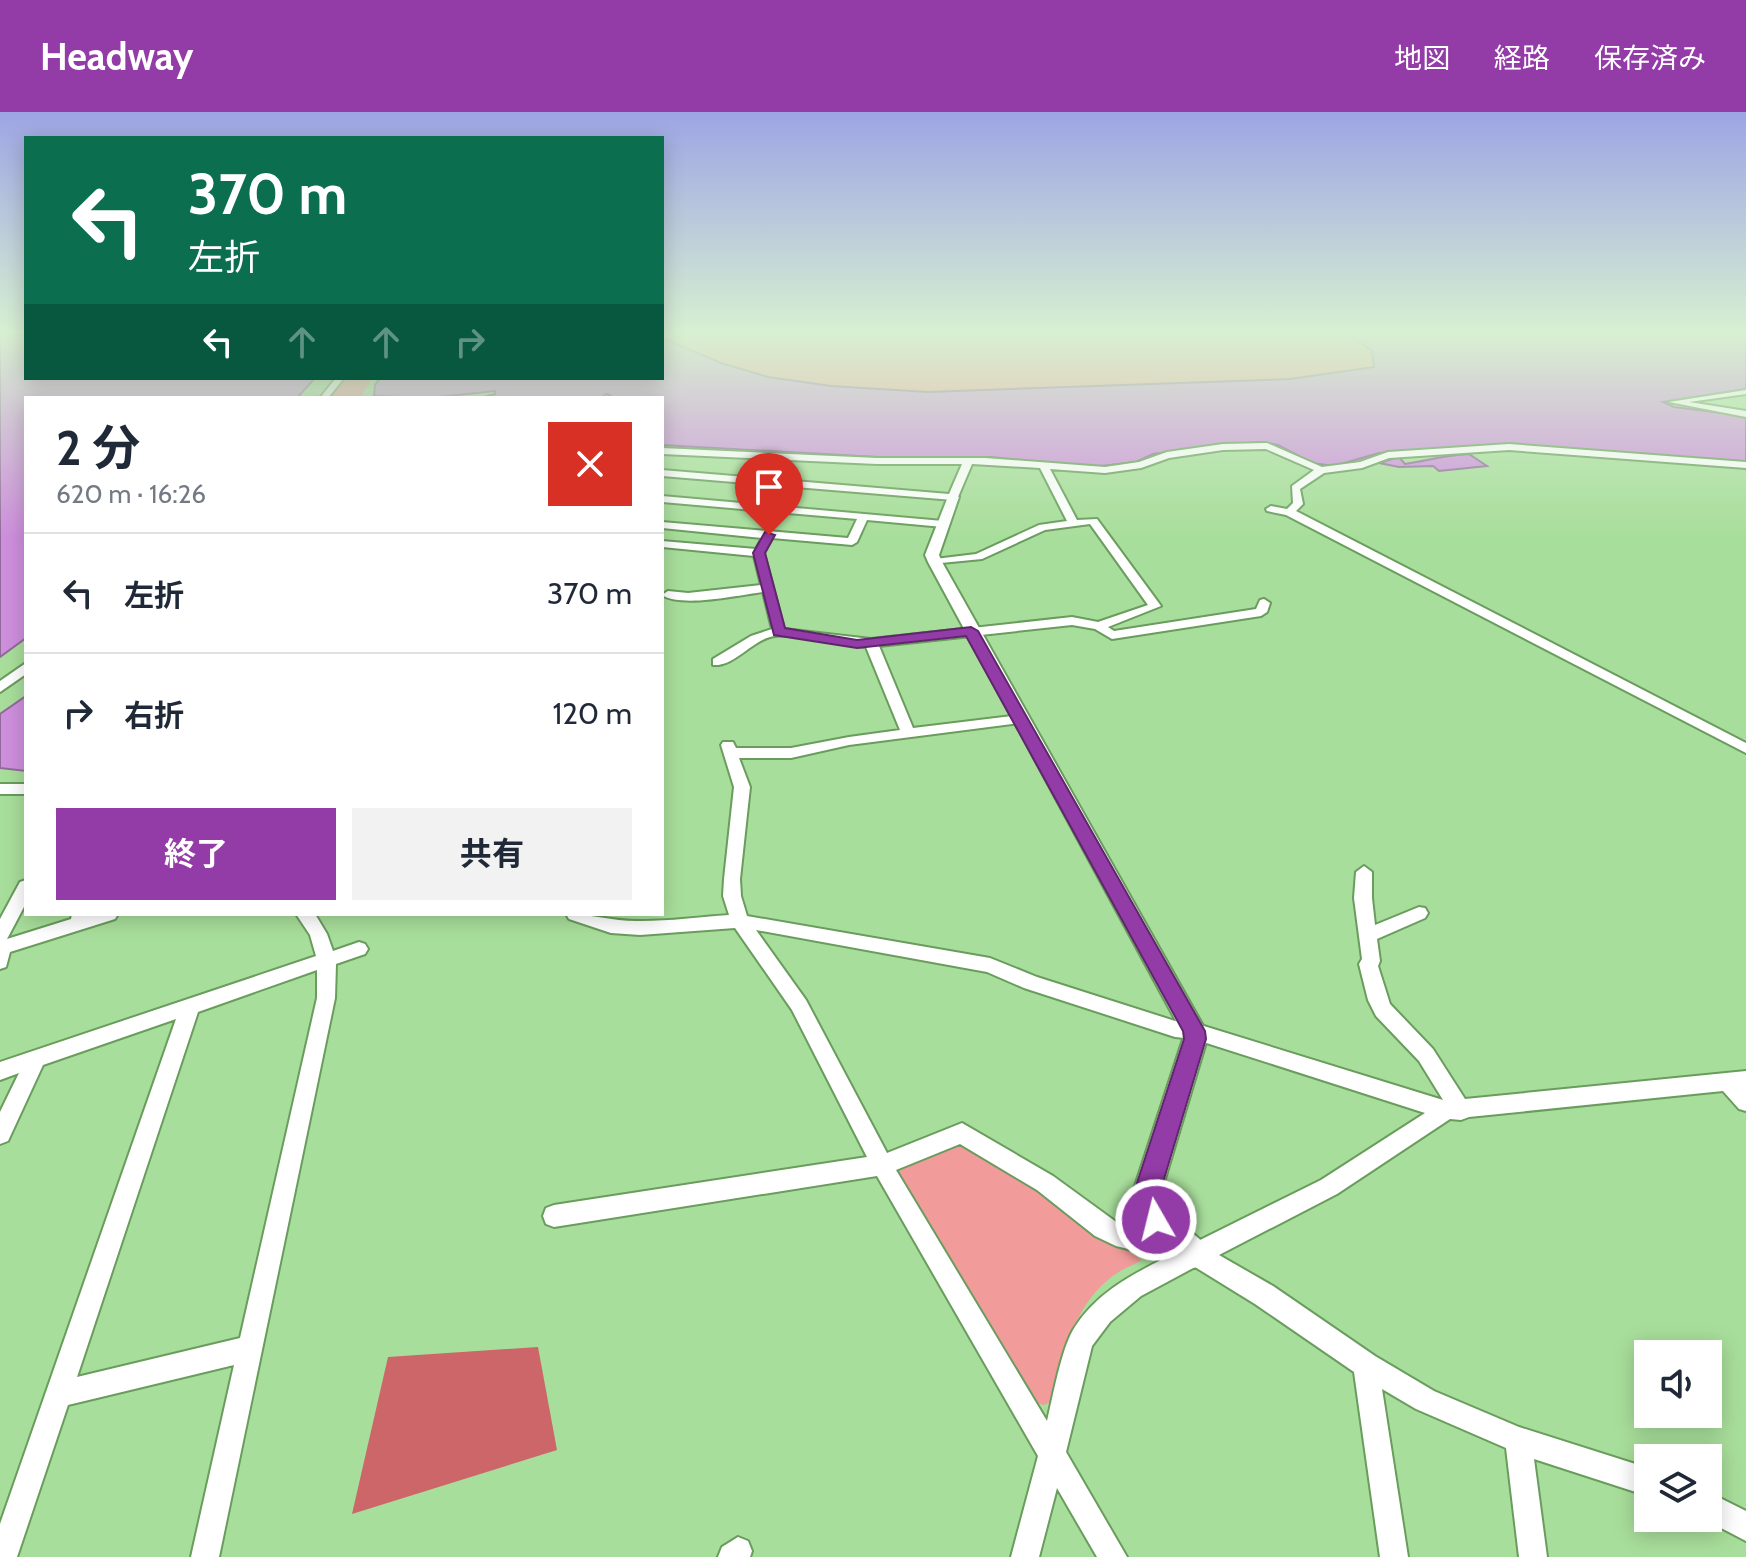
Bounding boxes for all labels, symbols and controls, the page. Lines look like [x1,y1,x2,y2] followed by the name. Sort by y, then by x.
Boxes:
[40,33,193,80] text: Headway
[1394,41,1450,75] text: 地図
[1494,41,1550,75] text: 経路
[1594,41,1706,75] text: 保存済み
[188,160,347,228] text: 370 m
[56,168,160,272] icon: left
[188,235,260,279] text: 左折
[196,320,240,364] icon: left
[280,320,324,364] icon: ahead
[364,320,408,364] icon: ahead
[448,320,492,364] icon: right
[56,419,140,477] text: 2 分
[548,422,632,506] button: close
[735,453,803,535] pin
[747,465,791,509] icon: arrive
[56,478,206,510] text: 620 m · 16:26
[56,571,100,615] icon: left
[547,575,632,612] text: 370 m
[124,577,184,614] text: 左折
[56,691,100,735] icon: right
[552,695,632,732] text: 120 m
[124,697,184,734] text: 右折
[56,808,336,900] button: 終了
[352,808,632,900] button: 共有
[1114,1178,1198,1262] position arrow
[1634,1340,1722,1532] map controls
[1634,1340,1722,1428] button: sound
[1634,1444,1722,1532] button: layers

